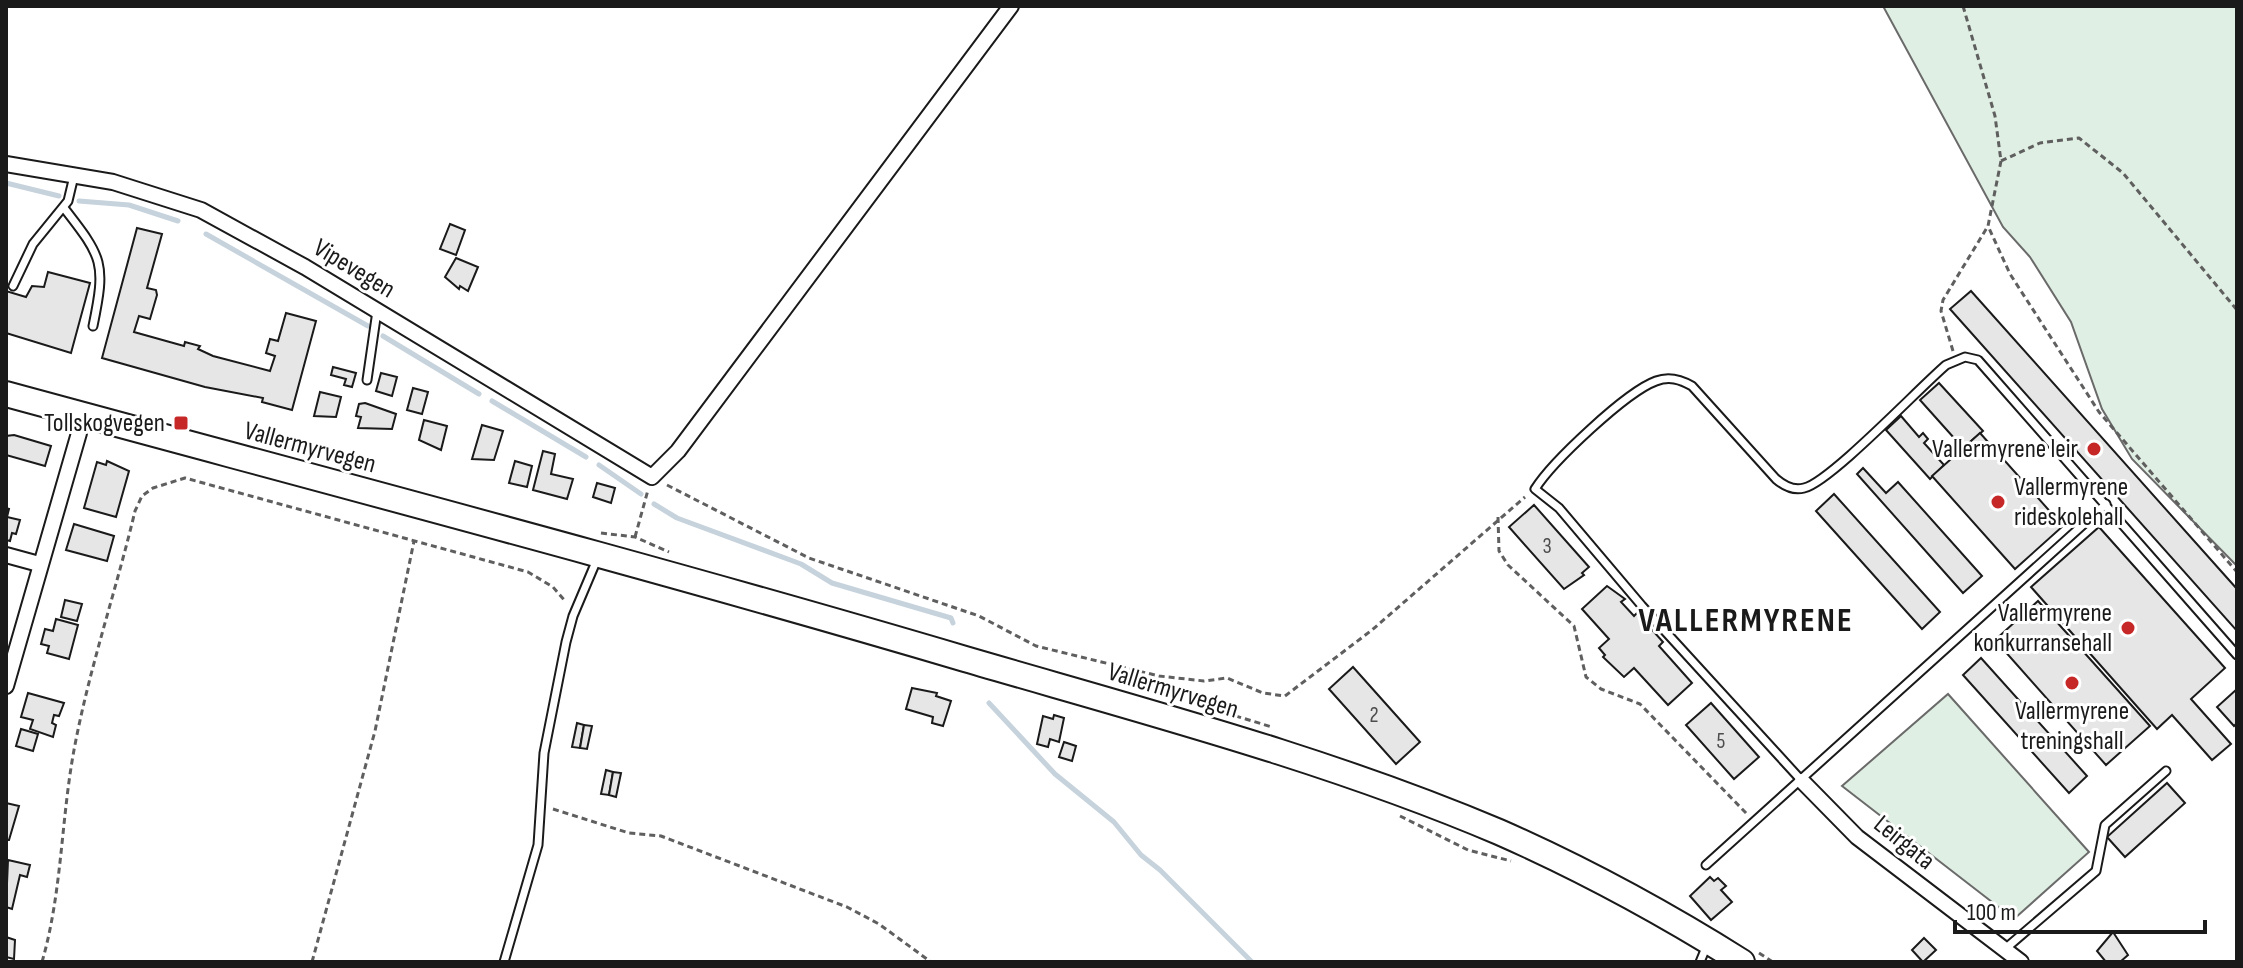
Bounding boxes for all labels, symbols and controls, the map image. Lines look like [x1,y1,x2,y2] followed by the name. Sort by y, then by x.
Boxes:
[308,233,400,305] street label: Vipevegen
[44,408,165,439] place label: Tollskogvegen
[172,414,190,432] marker: Tollskogvegen
[241,416,379,480] street label: Vallermyrvegen
[1932,434,2079,465] place label: Vallermyrene leir
[2085,440,2103,458] marker: Vallermyrene leir
[2014,472,2128,533] place label: Vallermyrene rideskolehall
[1989,493,2007,511] marker: Vallermyrene rideskolehall
[1542,533,1552,560] house number: 3
[1974,598,2112,659] place label: Vallermyrene konkurransehall
[1638,600,1854,641] district label: VALLERMYRENE
[2119,619,2137,637] marker: Vallermyrene konkurransehall
[1104,656,1242,726] street label: Vallermyrvegen
[2063,674,2081,692] marker: Vallermyrene treningshall
[2015,696,2129,757] place label: Vallermyrene treningshall
[1369,702,1379,729] house number: 2
[1717,728,1726,755] house number: 5
[1867,809,1941,877] street label: Leirgata
[1955,884,2205,934] scale bar
[1967,898,2016,927] text: 100 m

